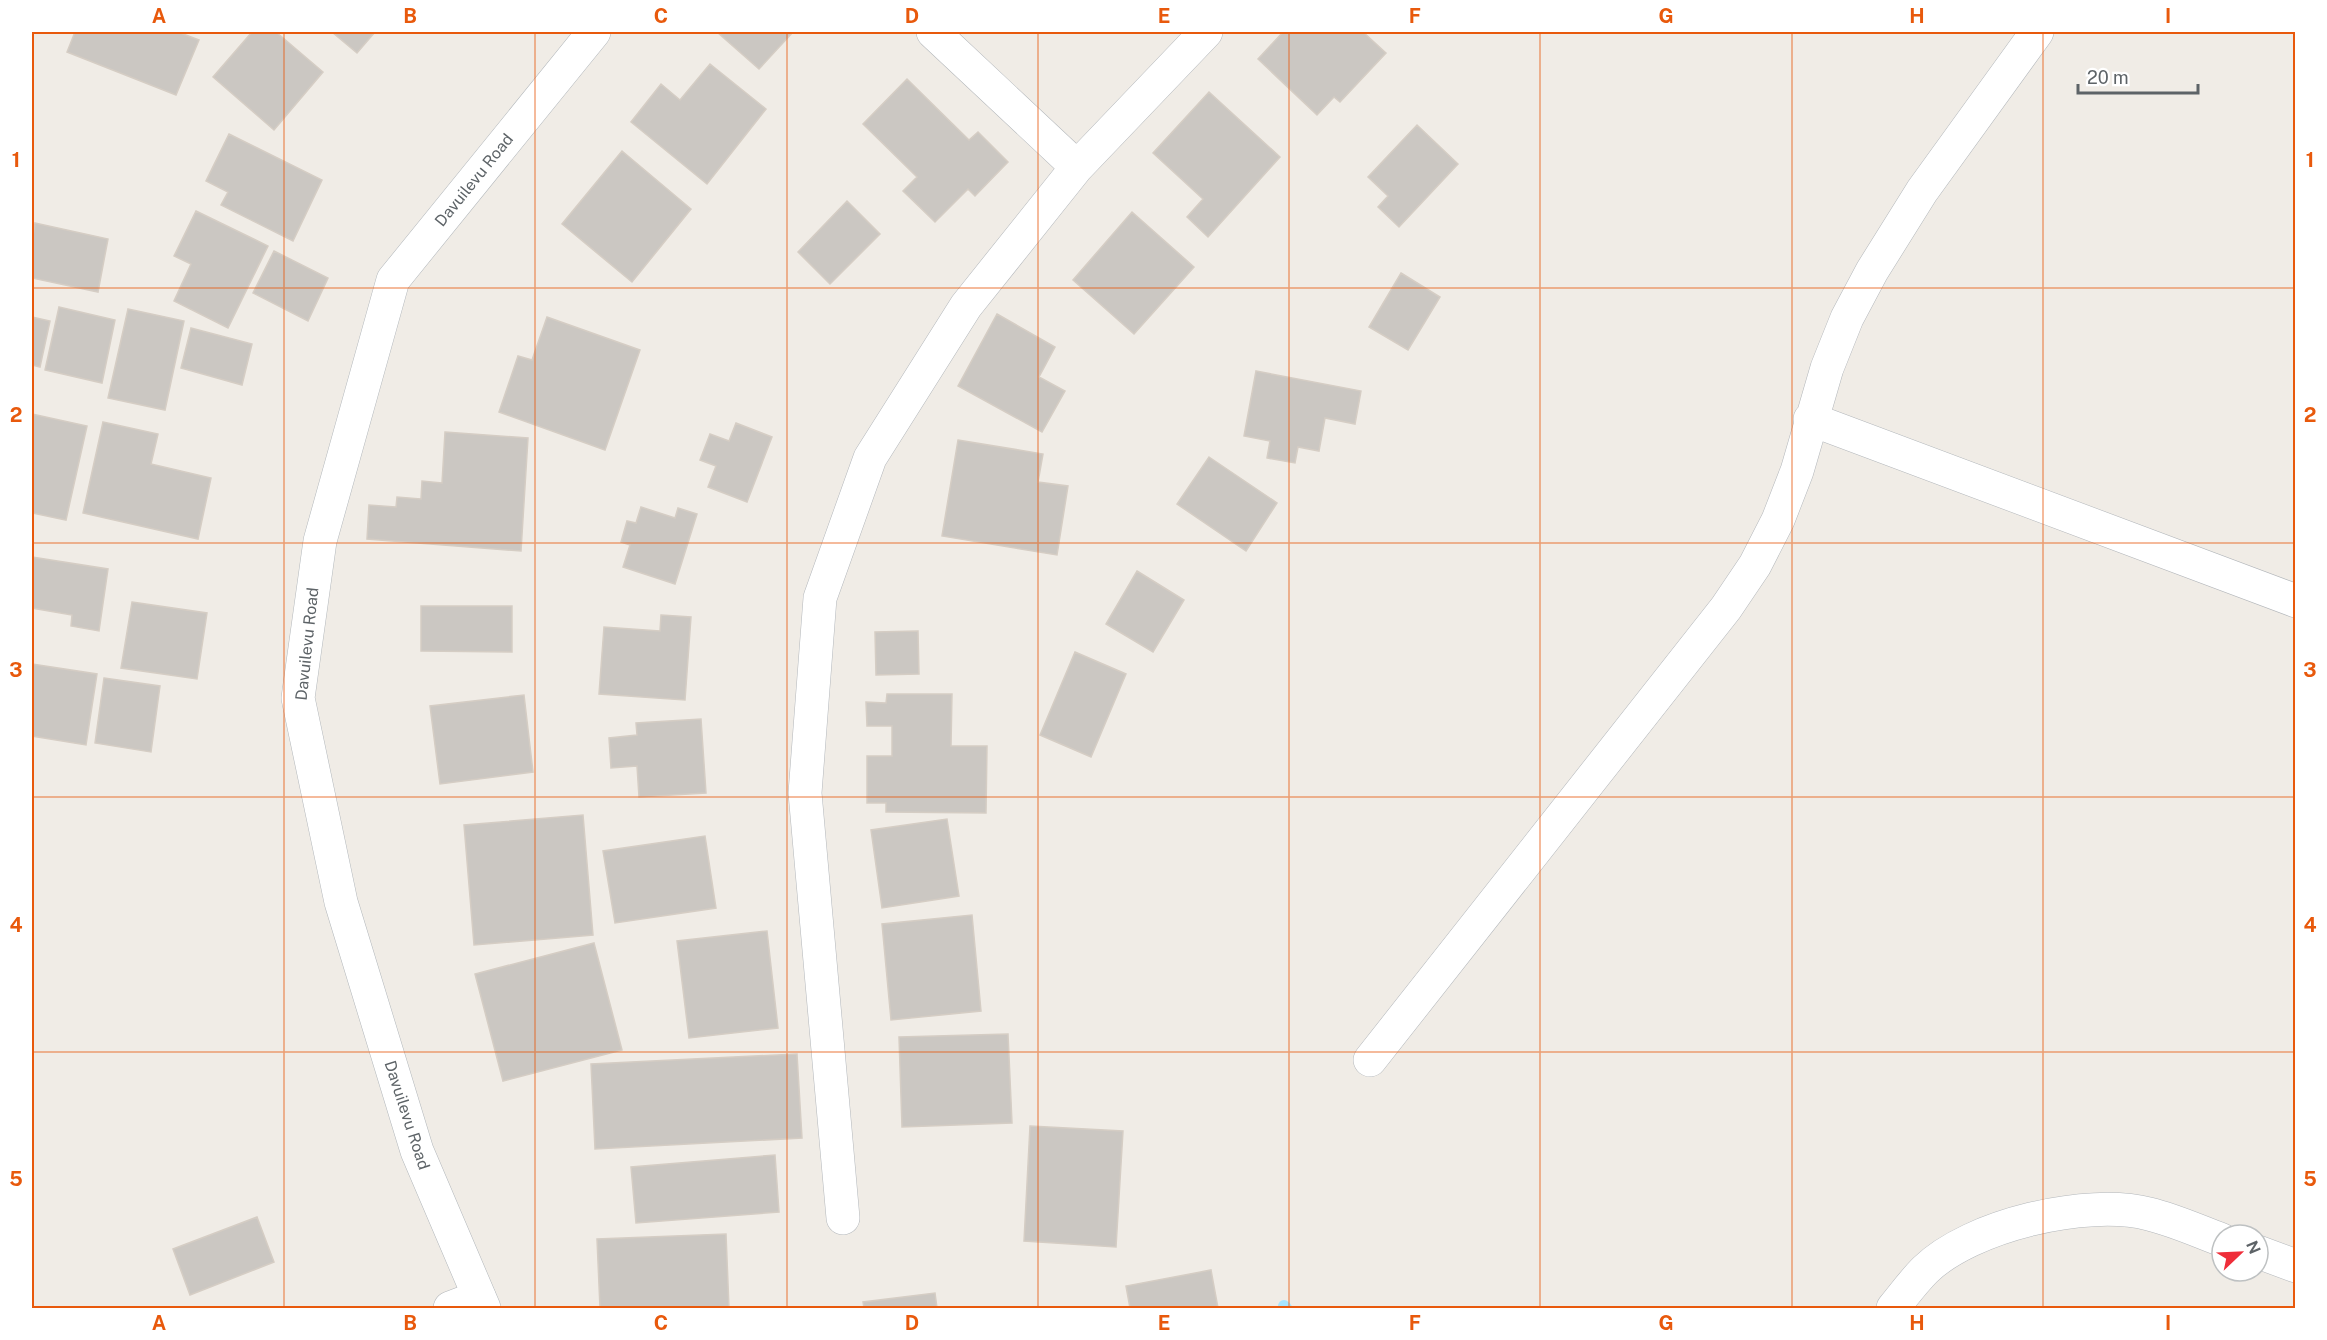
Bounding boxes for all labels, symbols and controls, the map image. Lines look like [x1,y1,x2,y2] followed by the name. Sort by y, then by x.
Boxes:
[152,4,166,28] text: A
[403,4,417,28] text: B
[654,4,668,28] text: C
[905,4,919,28] text: D
[1158,4,1170,28] text: E
[1409,4,1421,28] text: F
[1658,4,1674,28] text: G
[1909,4,1925,28] text: H
[2165,4,2171,28] text: I
[2078,57,2198,95] scale bar
[2087,67,2129,88] text: 20 m
[431,130,517,230] street label: Davuilevu Road
[12,148,20,172] text: 1
[2306,148,2314,172] text: 1
[10,403,22,427] text: 2
[2304,403,2316,427] text: 2
[292,586,322,702] street label: Davuilevu Road
[9,658,23,682] text: 3
[2303,658,2317,682] text: 3
[9,913,23,937] text: 4
[2303,913,2317,937] text: 4
[380,1058,434,1172] street label: Davuilevu Road
[9,1167,23,1191] text: 5
[2303,1167,2317,1191] text: 5
[2210,1223,2270,1283] north arrow
[2242,1238,2265,1257] text: N
[152,1311,166,1335] text: A
[403,1311,417,1335] text: B
[654,1311,668,1335] text: C
[905,1311,919,1335] text: D
[1158,1311,1170,1335] text: E
[1409,1311,1421,1335] text: F
[1658,1311,1674,1335] text: G
[1909,1311,1925,1335] text: H
[2165,1311,2171,1335] text: I

